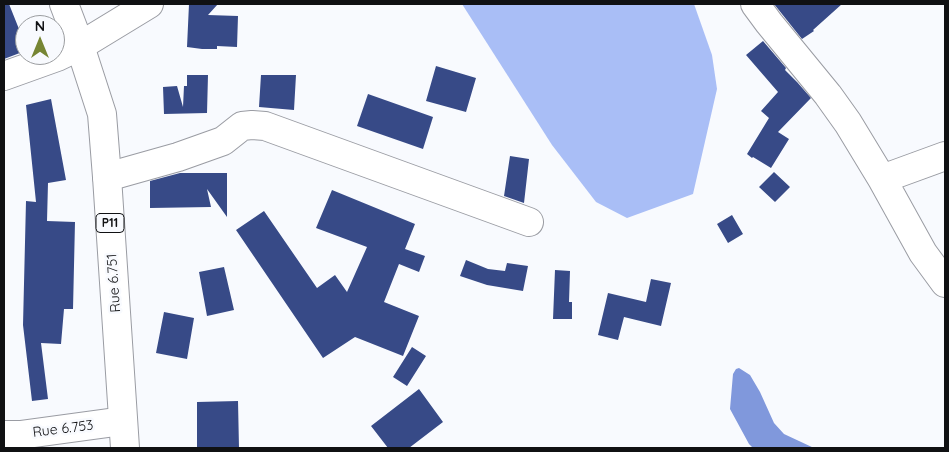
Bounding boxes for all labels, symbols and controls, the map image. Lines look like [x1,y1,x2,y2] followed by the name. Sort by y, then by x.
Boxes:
[15,15,65,65] north arrow
[35,17,45,35] text: N
[96,214,124,232] road number: P11
[104,253,124,313] street label: Rue 6.751
[32,417,94,441] street label: Rue 6.753

